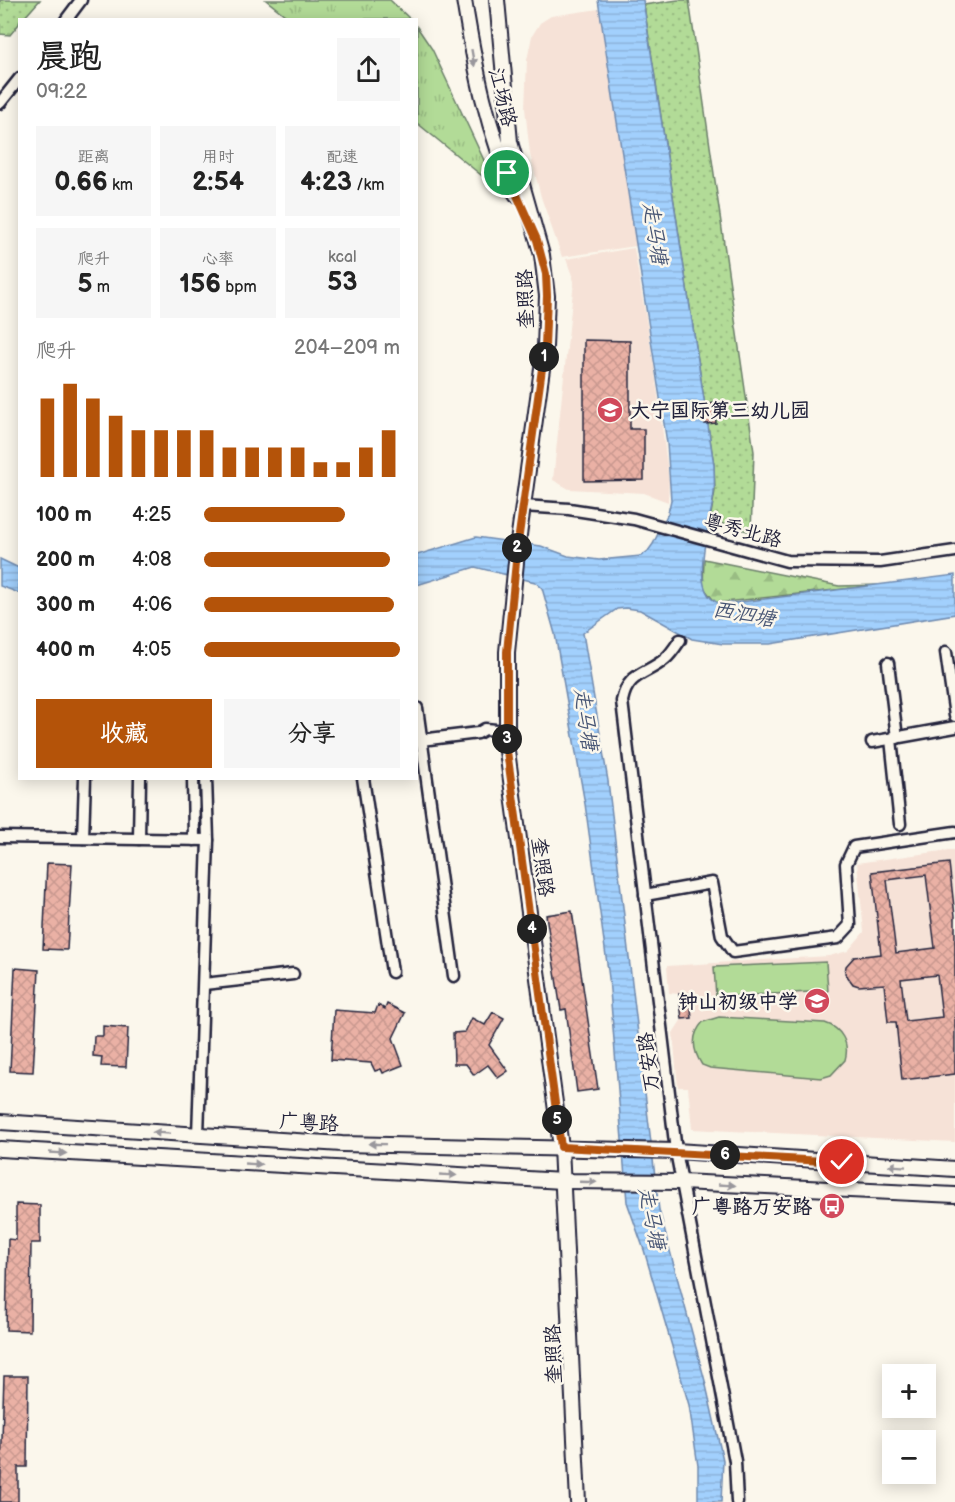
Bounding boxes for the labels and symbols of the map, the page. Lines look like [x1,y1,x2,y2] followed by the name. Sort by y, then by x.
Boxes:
[469,48,478,67] one-way arrow
[483,65,521,130] street label: 江场路
[481,147,532,198] pin
[637,200,672,268] water label: 走马塘
[513,268,539,329] street label: 奎照路
[529,342,559,372] pin: 1
[595,395,625,425] school or university icon: 大宁国际第三幼儿园
[630,399,810,423] place label: 大宁国际第三幼儿园
[701,509,785,553] street label: 粤秀北路
[502,533,532,563] pin: 2
[711,597,779,633] water label: 西泗塘
[569,686,603,754] water label: 走马塘
[492,724,522,754] pin: 3
[526,836,558,900] street label: 奎照路
[517,914,547,944] pin: 4
[802,986,832,1016] school or university icon: 钟山初级中学
[678,990,798,1014] place label: 钟山初级中学
[633,1030,665,1093] street label: 万安路
[542,1105,572,1135] pin: 5
[278,1109,341,1137] street label: 广粤路
[151,1128,170,1137] one-way arrow
[816,1136,867,1187] pin
[367,1140,386,1149] one-way arrow
[710,1140,740,1170] pin: 6
[49,1148,68,1157] one-way arrow
[244,1159,263,1168] one-way arrow
[887,1161,906,1170] one-way arrow
[438,1170,457,1179] one-way arrow
[579,1177,598,1187] one-way arrow
[717,1180,736,1189] one-way arrow
[633,1185,670,1253] water label: 走马塘
[817,1191,847,1221] bus stop icon: 广粤路万安路
[692,1195,812,1219] place label: 广粤路万安路
[541,1323,567,1384] street label: 奎照路

